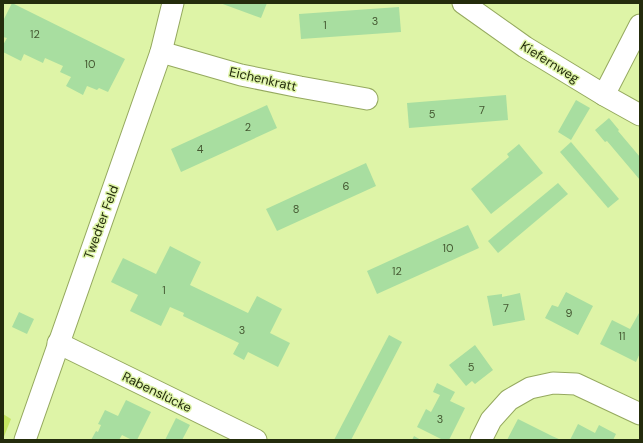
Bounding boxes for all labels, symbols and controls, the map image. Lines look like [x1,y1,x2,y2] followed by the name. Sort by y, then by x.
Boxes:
[372,14,378,28] house number: 3
[323,18,327,32] house number: 1
[30,27,40,41] house number: 12
[517,37,583,87] street label: Kiefernweg
[85,57,95,71] house number: 10
[228,63,298,95] street label: Eichenkratt
[479,103,485,117] house number: 7
[429,107,436,121] house number: 5
[245,120,251,134] house number: 2
[197,142,204,156] house number: 4
[343,179,350,193] house number: 6
[80,183,122,261] street label: Twedter Feld
[293,202,299,216] house number: 8
[443,241,453,255] house number: 10
[392,264,402,278] house number: 12
[162,283,166,297] house number: 1
[503,301,509,315] house number: 7
[566,306,573,320] house number: 9
[239,323,245,337] house number: 3
[619,329,625,343] house number: 11
[468,360,475,374] house number: 5
[119,368,195,416] street label: Rabenslücke
[437,412,443,426] house number: 3

